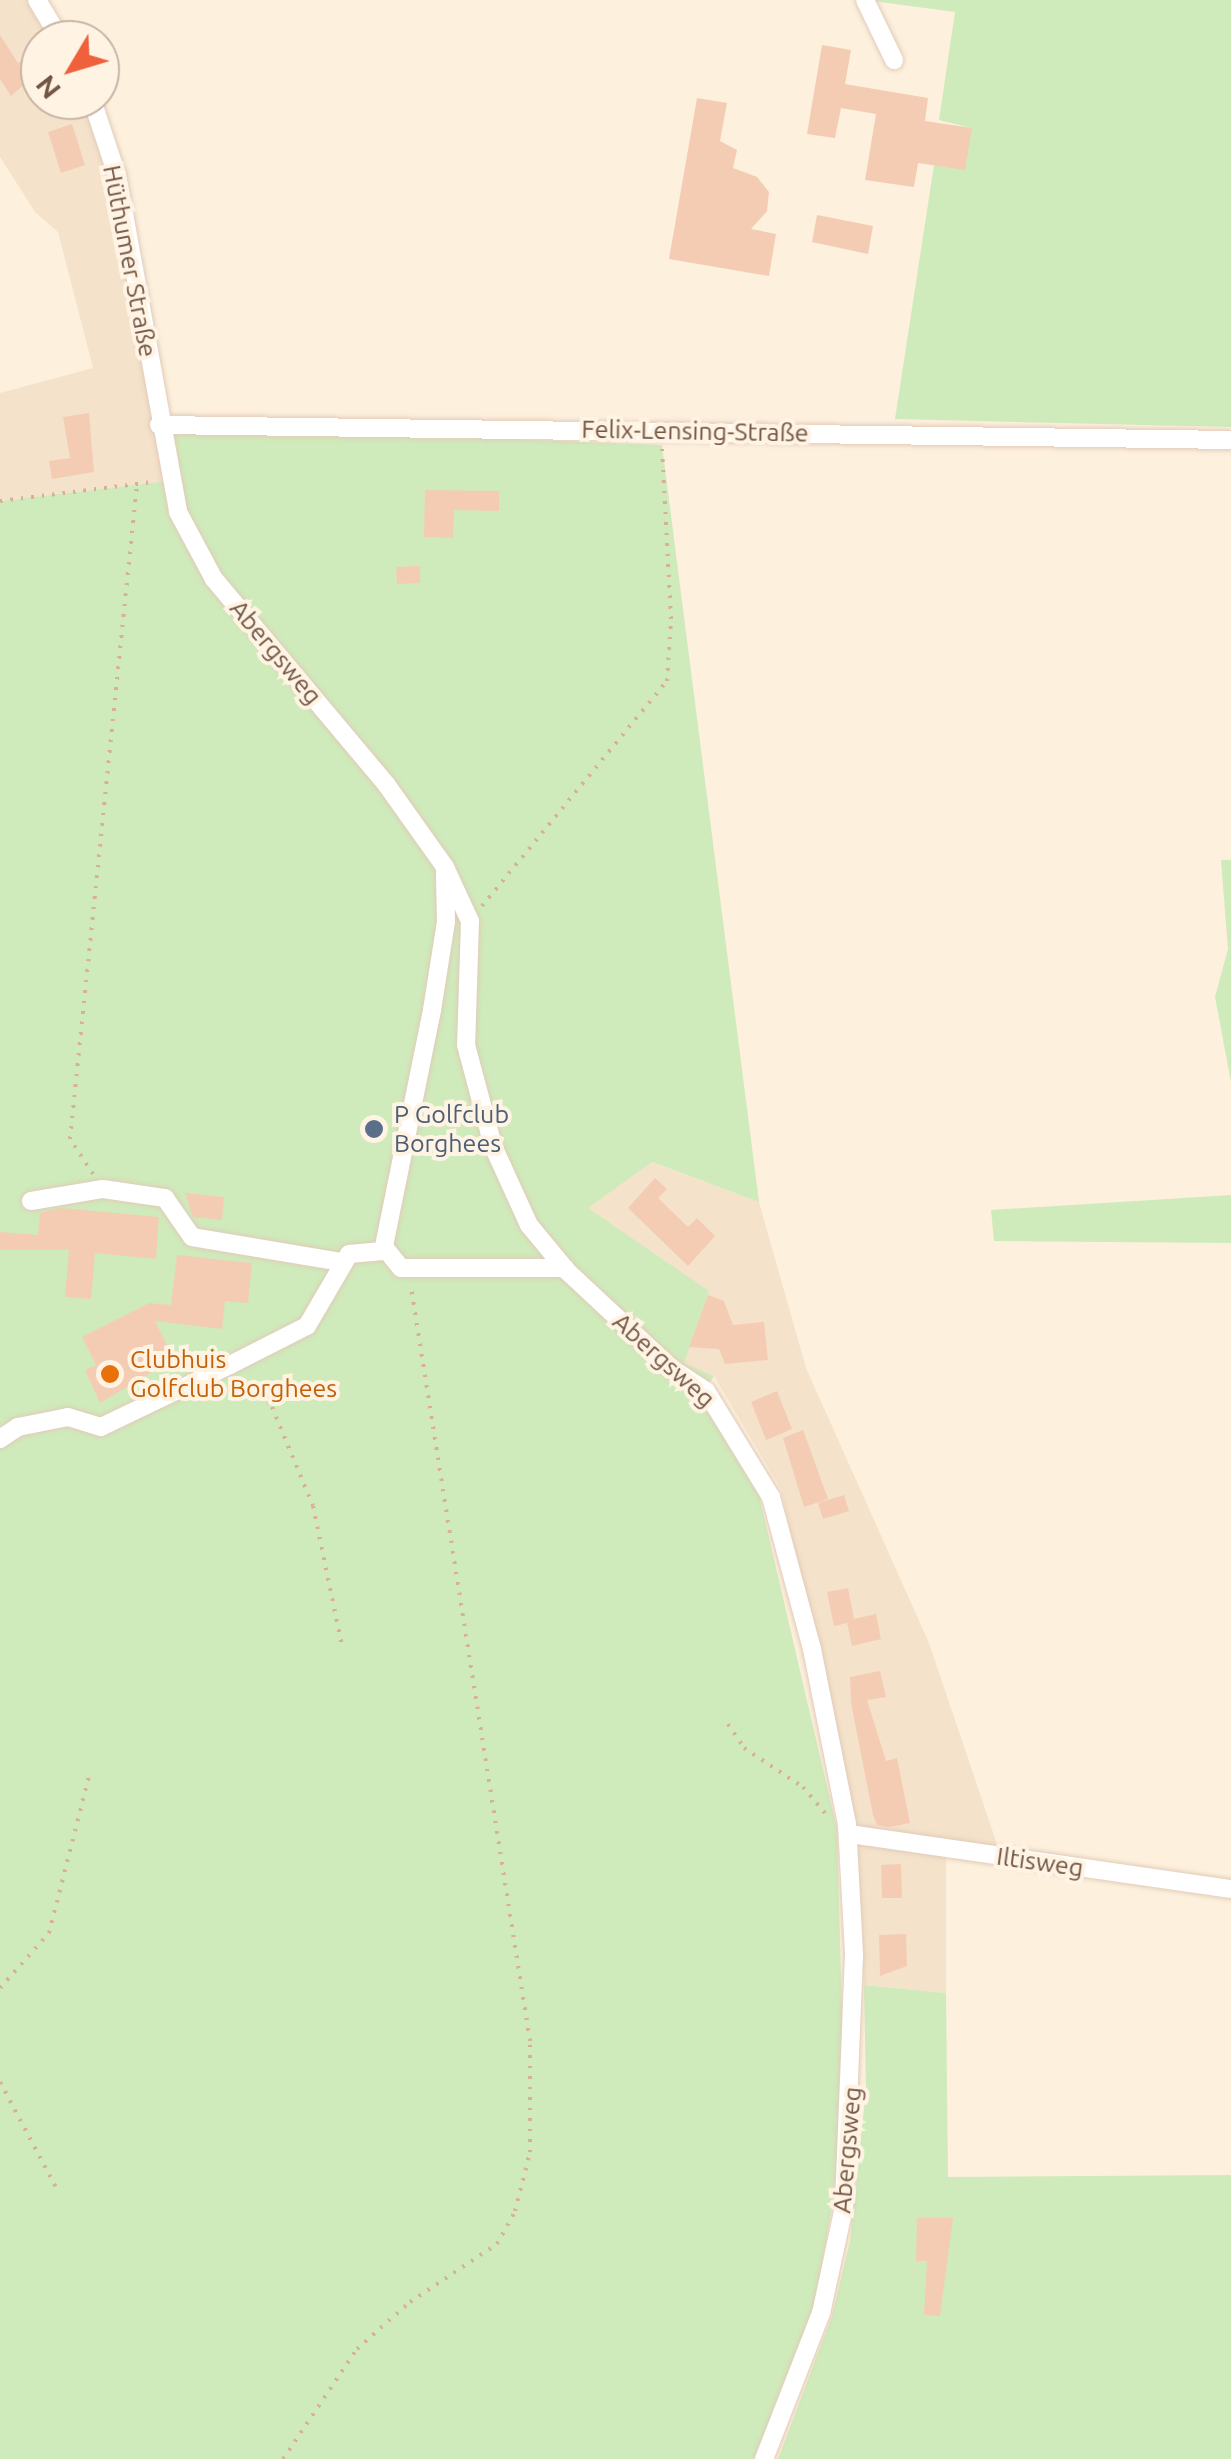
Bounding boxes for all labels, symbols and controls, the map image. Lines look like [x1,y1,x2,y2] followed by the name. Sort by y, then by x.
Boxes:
[20,20,120,120] north arrow
[29,70,66,105] text: N
[97,163,163,359] street label: Hüthumer Straße
[581,414,809,448] street label: Felix-Lensing-Straße
[224,594,328,710] street label: Abergsweg
[394,1100,509,1159] place label: P Golfclub Borghees
[363,1118,385,1140] marker: P Golfclub Borghees
[607,1306,721,1414] street label: Abergsweg
[130,1345,337,1404] place label: Clubhuis Golfclub Borghees
[99,1363,121,1385] marker: Clubhuis Golfclub Borghees
[995,1841,1085,1883] street label: Iltisweg
[827,2085,867,2215] street label: Abergsweg

